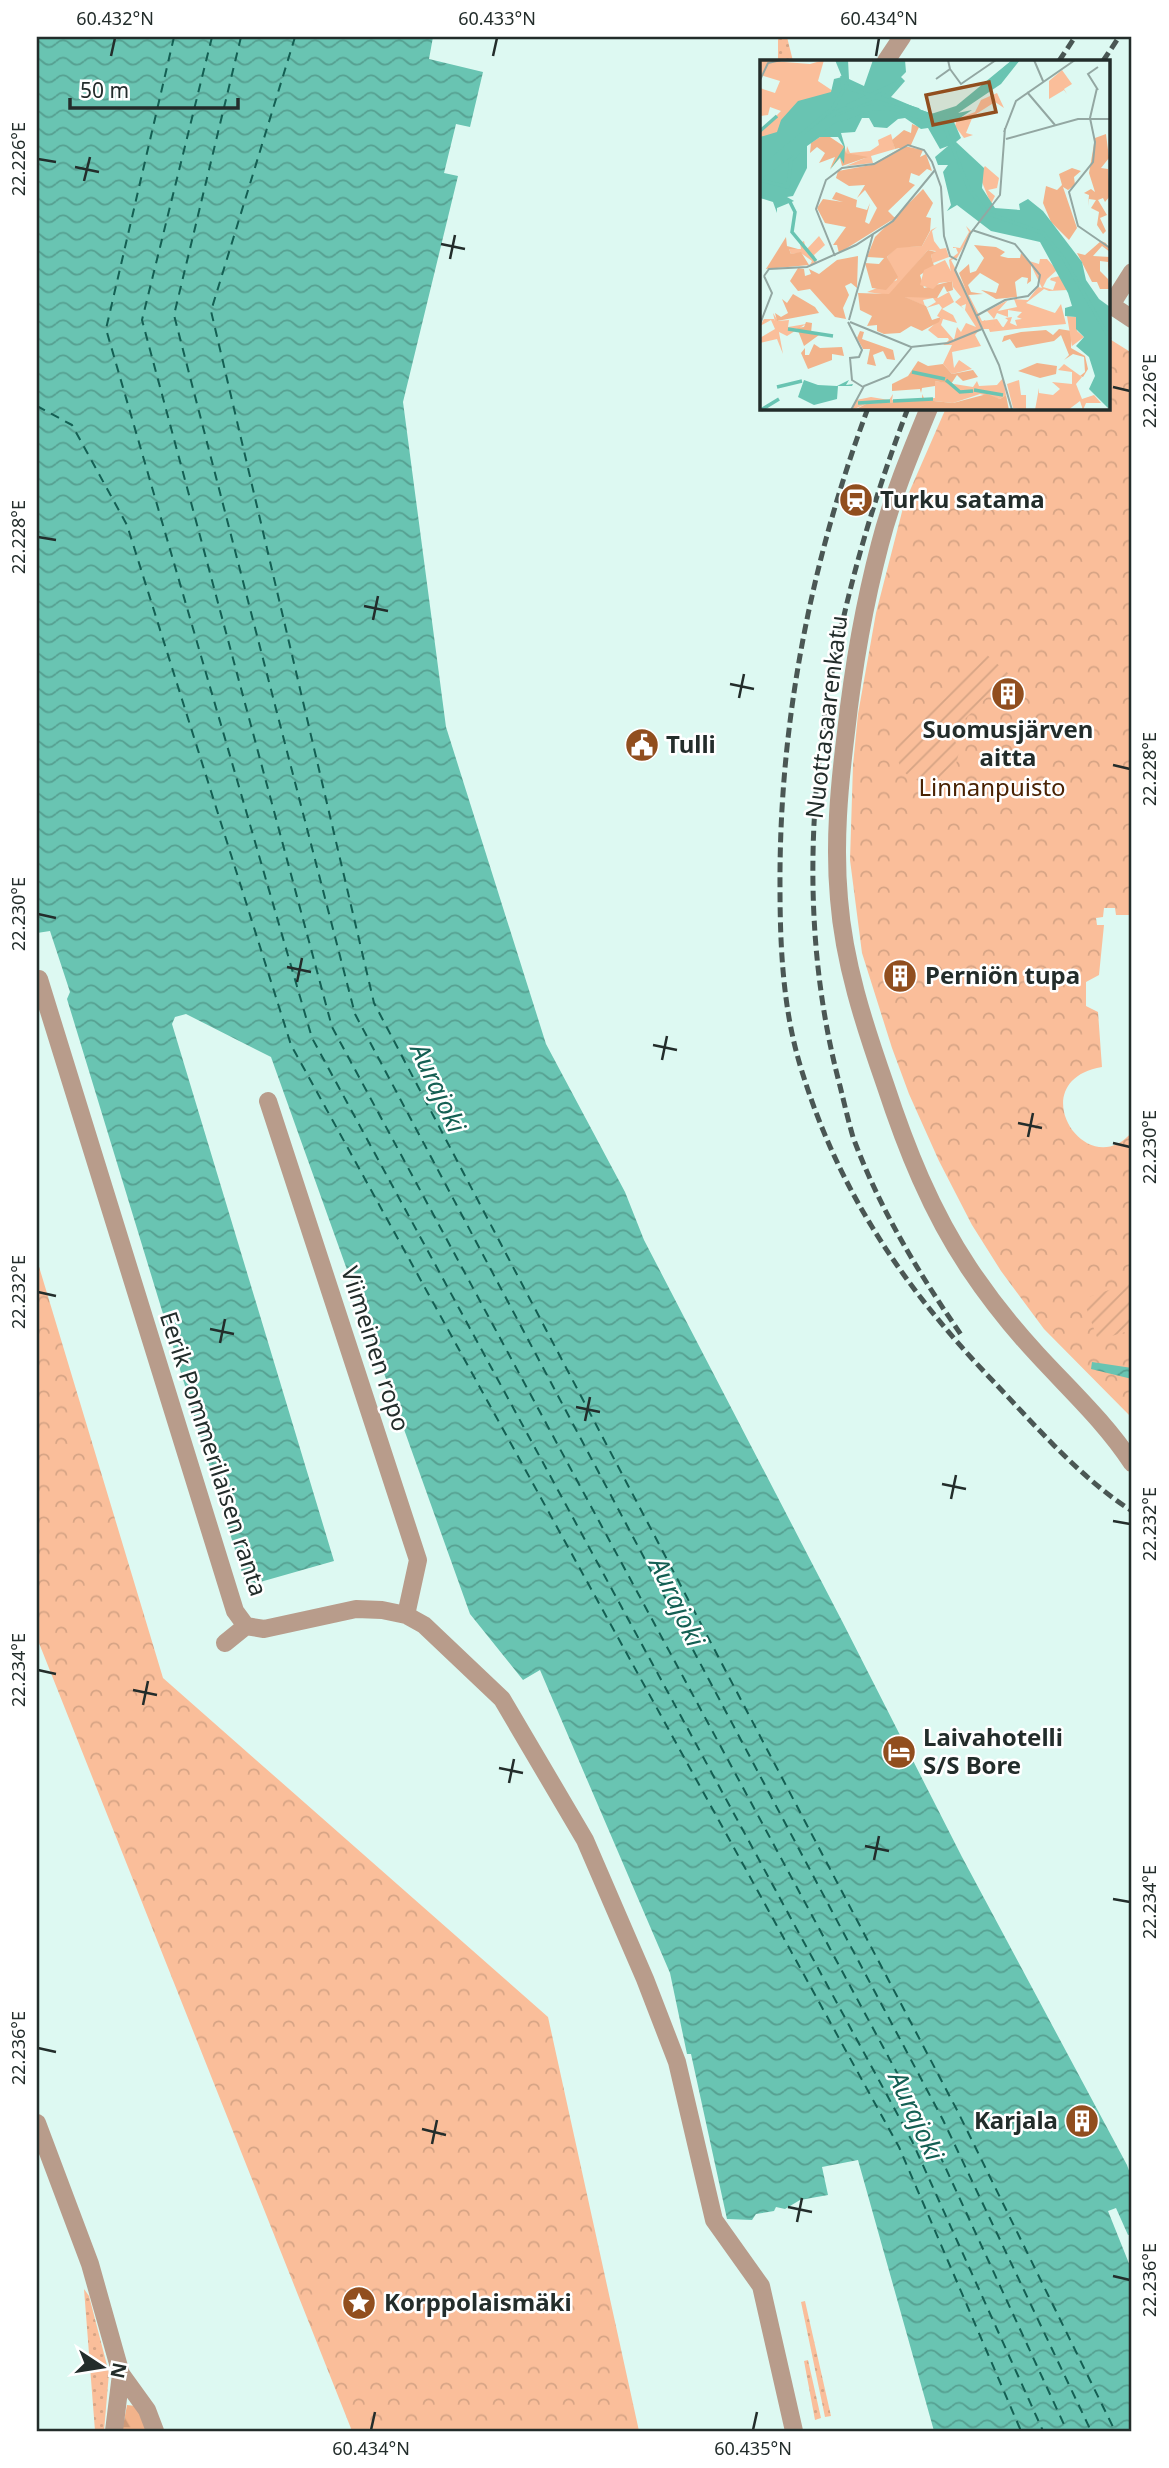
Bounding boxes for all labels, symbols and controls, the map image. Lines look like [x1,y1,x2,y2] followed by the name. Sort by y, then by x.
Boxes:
[76,6,154,30] text: 60.432°N
[458,6,536,30] text: 60.433°N
[840,6,918,30] text: 60.434°N
[760,60,1110,410] inset map
[70,66,238,110] scale bar
[80,76,129,104] text: 50 m
[6,122,30,196] text: 22.226°E
[1137,354,1161,428] text: 22.226°E
[837,481,875,519] station icon: Turku satama
[880,482,1045,515] place label: Turku satama
[6,500,30,574] text: 22.228°E
[797,613,854,820] street label: Nuottasaarenkatu
[989,675,1027,713] building icon: Suomusjärven aitta
[923,712,1093,773] place label: Suomusjärven aitta
[623,726,661,764] public building icon: Tulli
[666,727,716,760] place label: Tulli
[1137,732,1161,806] text: 22.228°E
[918,770,1066,803] park label: Linnanpuisto
[6,877,30,951] text: 22.230°E
[881,957,919,995] building icon: Perniön tupa
[925,958,1080,991] place label: Perniön tupa
[402,1035,476,1139] water label: Aurajoki
[1137,1110,1161,1184] text: 22.230°E
[6,1255,30,1329] text: 22.232°E
[334,1262,419,1435] street label: Viimeinen ropo
[153,1307,276,1600] street label: Eerik Pommerilaisen ranta
[1137,1487,1161,1561] text: 22.232°E
[641,1549,715,1653] water label: Aurajoki
[6,1633,30,1707] text: 22.234°E
[923,1720,1063,1781] place label: Laivahotelli S/S Bore
[880,1733,918,1771] hotel icon: Laivahotelli S/S Bore
[1137,1865,1161,1939] text: 22.234°E
[6,2011,30,2085] text: 22.236°E
[880,2063,954,2167] water label: Aurajoki
[1063,2102,1101,2140] building icon: Karjala
[974,2103,1058,2136] place label: Karjala
[1137,2243,1161,2317] text: 22.236°E
[340,2284,378,2322] place icon: Korppolaismäki
[384,2285,572,2318] place label: Korppolaismäki
[66,2332,136,2402] north arrow
[104,2360,133,2381] text: N
[332,2436,410,2460] text: 60.434°N
[714,2436,792,2460] text: 60.435°N

